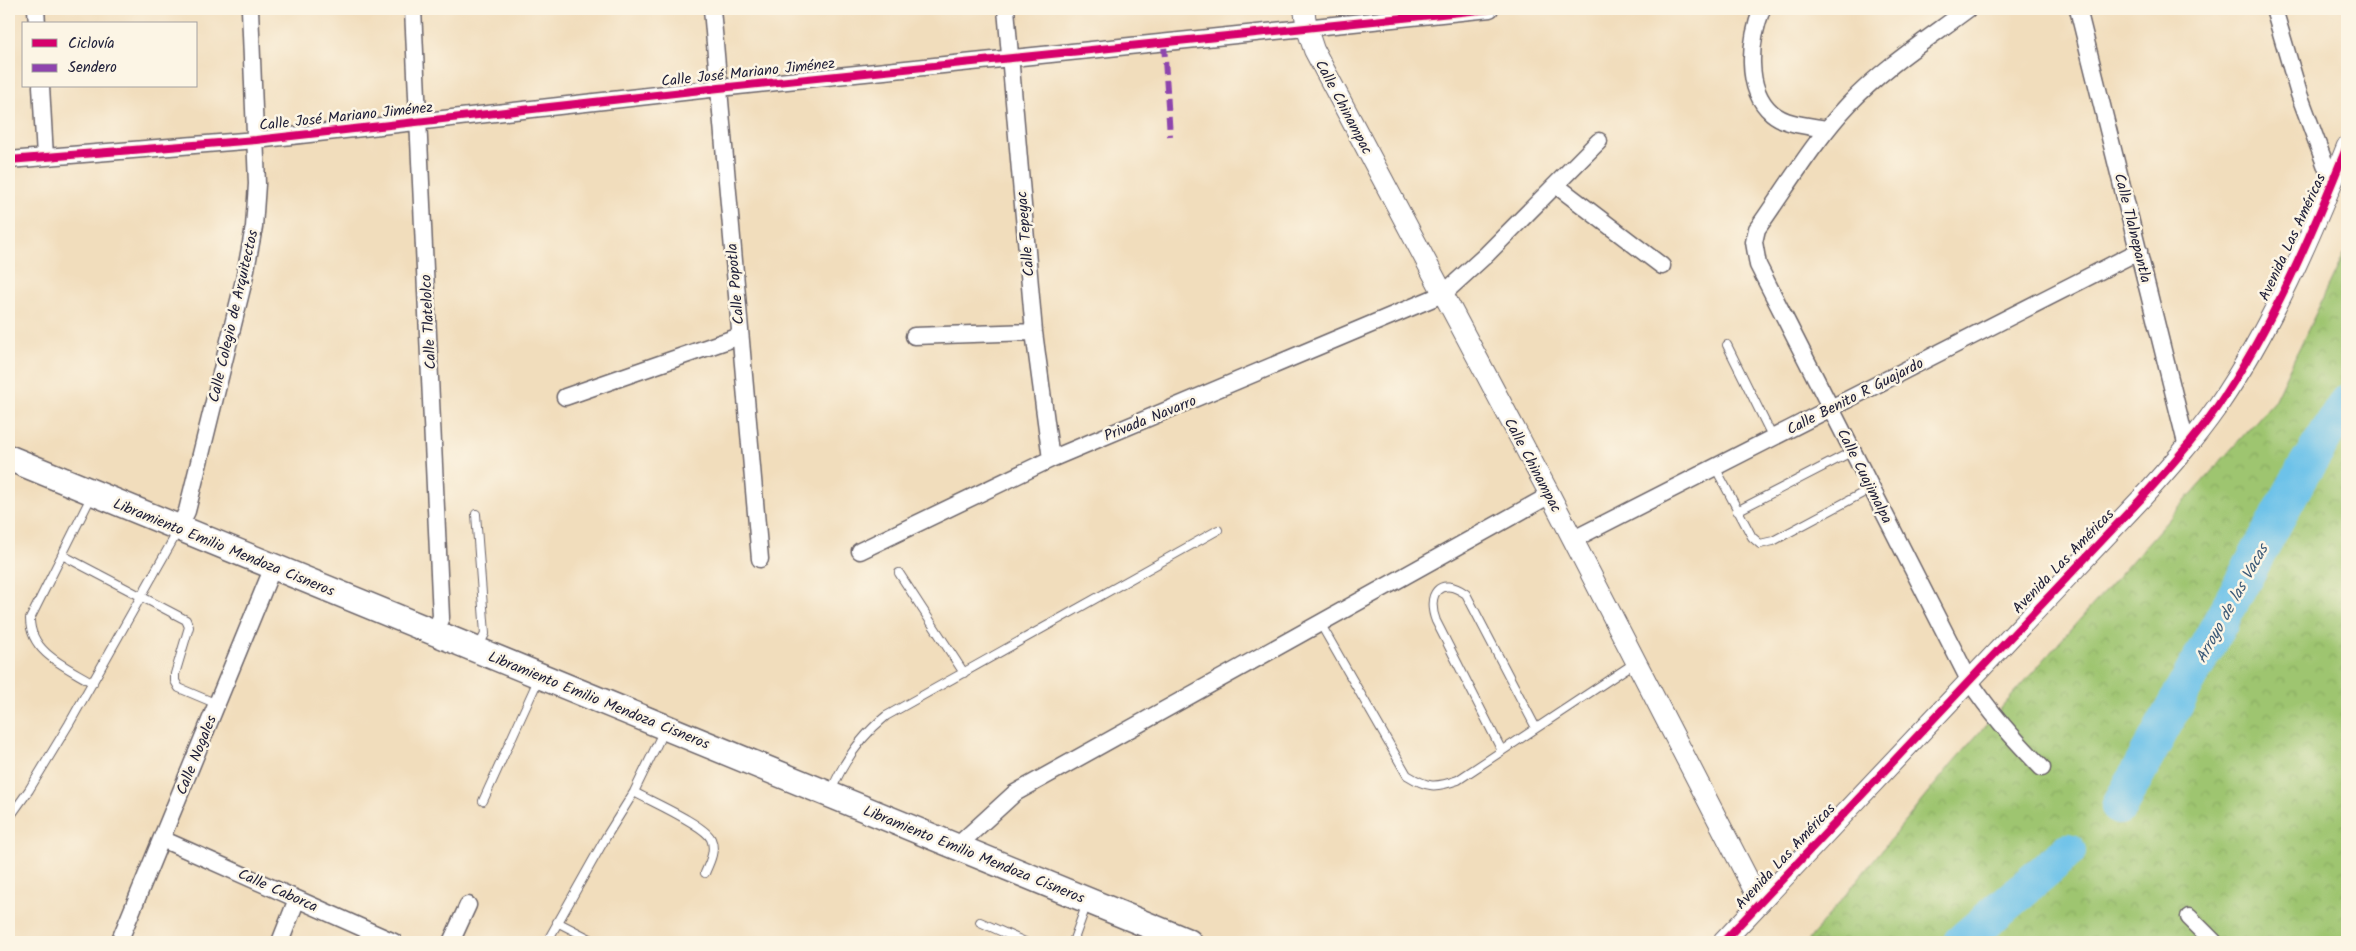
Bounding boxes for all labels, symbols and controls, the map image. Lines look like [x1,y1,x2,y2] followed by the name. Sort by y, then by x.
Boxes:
[22,22,198,88] legend
[68,32,115,56] text: Ciclovía
[660,52,837,94] street label: Calle José Mariano Jiménez
[68,56,117,80] text: Sendero
[1308,56,1378,160] street label: Calle Chinampac
[258,96,435,138] street label: Calle José Mariano Jiménez
[2253,169,2333,305] street label: Avenida Las Américas
[2107,171,2157,285] street label: Calle Tlalnepantla
[1010,190,1042,278] street label: Calle Tepeyac
[202,227,266,405] street label: Calle Colegio de Arquitectos
[720,242,752,326] street label: Calle Popotla
[415,274,443,370] street label: Calle Tlatelolco
[1783,352,1928,442] street label: Calle Benito R Guajardo
[1101,389,1200,448] street label: Privada Navarro
[1497,414,1567,518] street label: Calle Chinampac
[1830,425,1898,528] street label: Calle Cuajimalpa
[109,492,339,604] street label: Libramiento Emilio Mendoza Cisneros
[2007,503,2121,620] street label: Avenida Las Américas
[2189,538,2276,668] water label: Arroyo de las Vacas
[484,645,714,757] street label: Libramiento Emilio Mendoza Cisneros
[170,711,224,799] street label: Calle Nogales
[1730,798,1842,915] street label: Avenida Las Américas
[859,799,1089,911] street label: Libramiento Emilio Mendoza Cisneros
[234,863,322,919] street label: Calle Caborca

